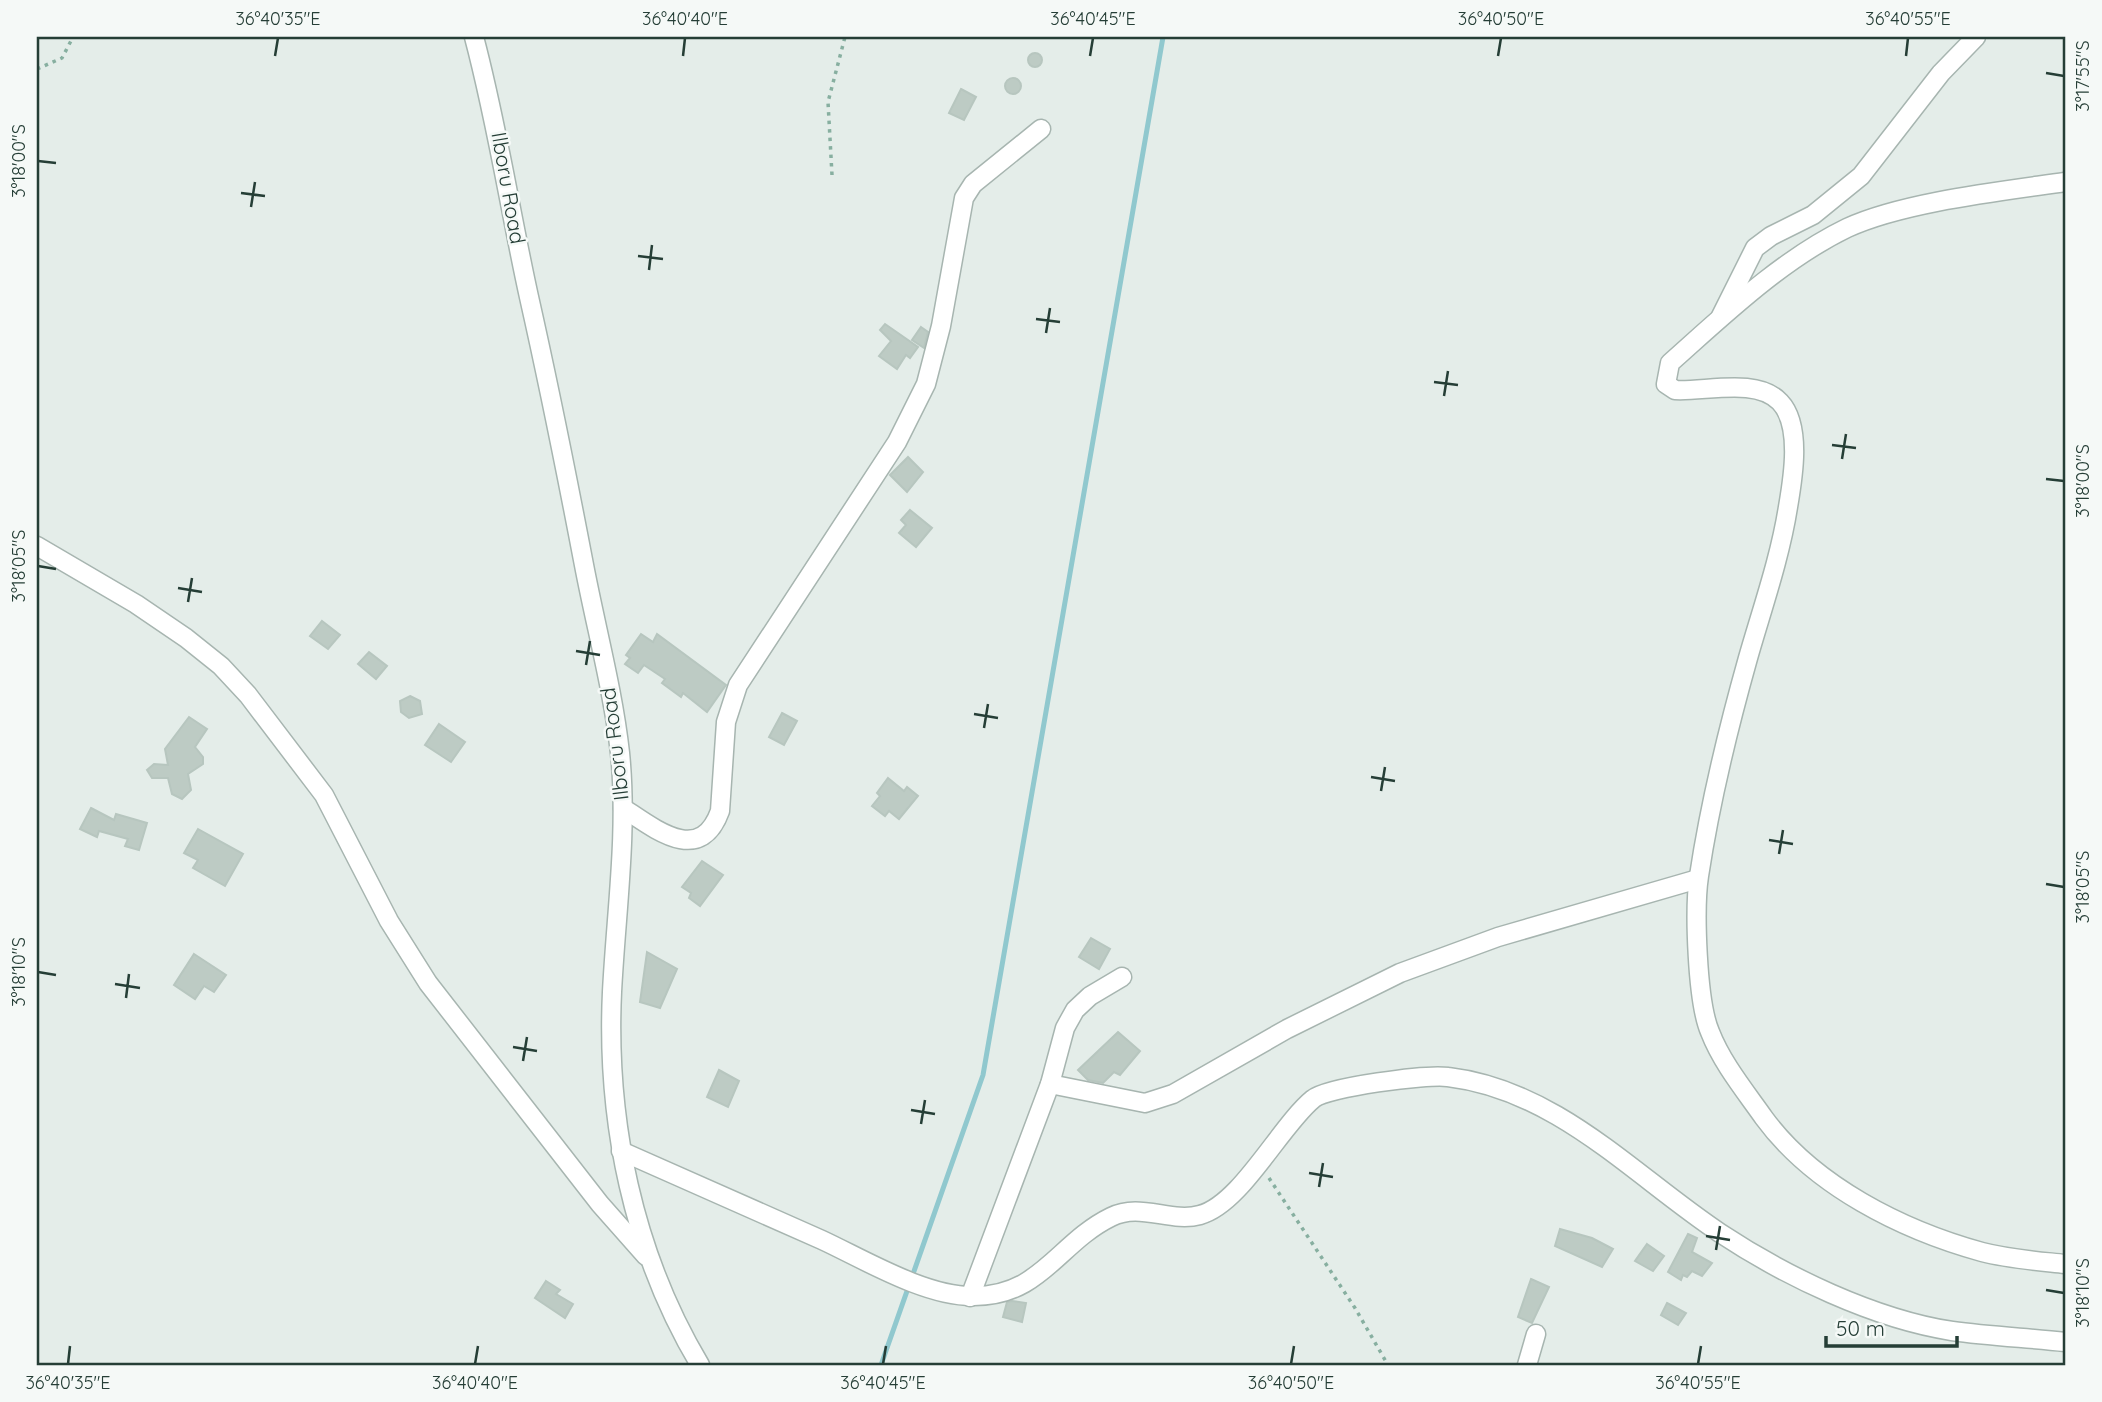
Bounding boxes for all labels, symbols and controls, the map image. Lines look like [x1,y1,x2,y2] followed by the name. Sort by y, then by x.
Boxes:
[235,7,321,30] text: 36°40'35"E
[642,7,728,30] text: 36°40'40"E
[1050,7,1136,30] text: 36°40'45"E
[1458,7,1544,30] text: 36°40'50"E
[1865,7,1951,30] text: 36°40'55"E
[2071,40,2094,112] text: 3°17'55"S
[7,124,30,198] text: 3°18'00"S
[486,130,532,246] street label: Ilboru Road
[2071,444,2094,518] text: 3°18'00"S
[7,530,30,602] text: 3°18'05"S
[594,686,634,802] street label: Ilboru Road
[2071,851,2094,923] text: 3°18'05"S
[7,937,30,1007] text: 3°18'10"S
[2071,1258,2094,1328] text: 3°18'10"S
[1826,1304,1957,1348] scale bar
[1836,1315,1885,1341] text: 50 m
[25,1371,111,1394] text: 36°40'35"E
[432,1371,518,1394] text: 36°40'40"E
[840,1371,926,1394] text: 36°40'45"E
[1248,1371,1334,1394] text: 36°40'50"E
[1655,1371,1741,1394] text: 36°40'55"E

